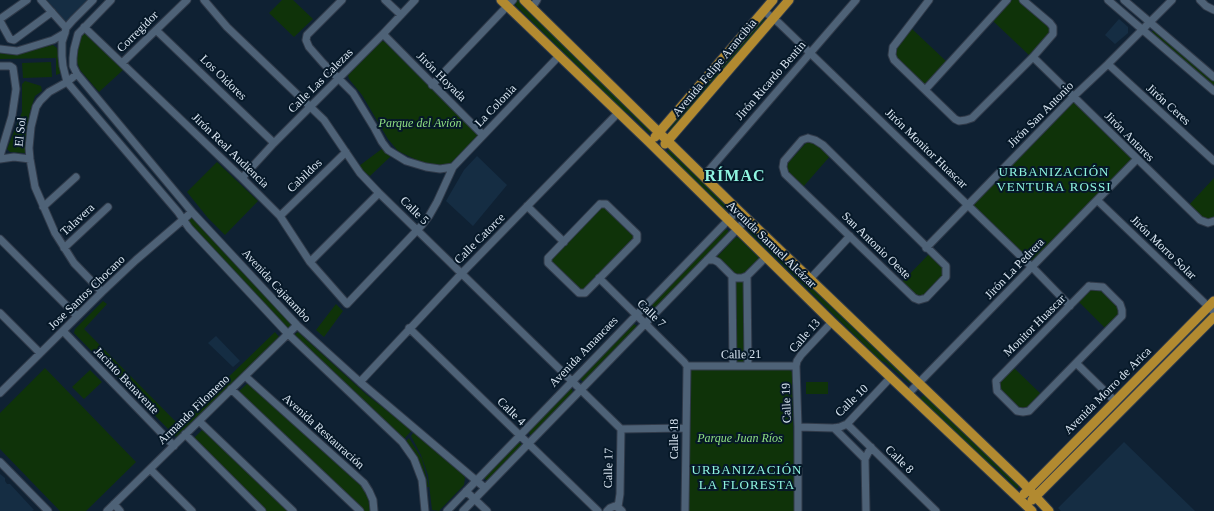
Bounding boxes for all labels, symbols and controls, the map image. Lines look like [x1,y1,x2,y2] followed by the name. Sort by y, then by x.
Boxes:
[114,8,162,56] street label: Corregidor
[670,16,760,120] street label: Avenida Felipe Arancibia
[733,39,809,123] street label: Jirón Ricardo Bentin
[286,46,356,116] street label: Calle Las Calezas
[413,49,469,105] street label: Jirón Hoyada
[197,52,249,104] street label: Los Oidores
[1005,79,1077,151] street label: Jirón San Antonio
[1143,81,1193,129] street label: Jirón Ceres
[472,82,520,130] street label: La Colonia
[882,106,970,192] street label: Jirón Monitor Huascar
[1101,109,1157,165] street label: Jirón Antares
[189,111,271,191] street label: Jirón Real Audiencia
[12,116,30,148] street label: El Sol
[379,117,461,131] park label: Parque del Avión
[285,156,325,196] street label: Cabildos
[996,165,1112,196] district label: URBANIZACIÓN VENTURA ROSSI
[705,167,765,187] district label: RÍMAC
[397,194,431,228] street label: Calle 5
[723,198,819,292] street label: Avenida Samuel Alcázar
[58,201,98,239] street label: Talavera
[838,209,914,283] street label: San Antonio Oeste
[452,211,508,267] street label: Calle Catorce
[1127,213,1199,283] street label: Jirón Morro Solar
[982,235,1048,303] street label: Jirón La Pedrera
[238,246,314,326] street label: Avenida Cajatambo
[46,253,128,333] street label: Jose Santos Chocano
[1001,292,1069,360] street label: Monitor Huascar
[634,297,668,331] street label: Calle 7
[547,314,621,390] street label: Avenida Amancaes
[786,316,824,356] street label: Calle 13
[90,344,162,418] street label: Jacinto Benavente
[1061,344,1155,438] street label: Avenida Morro de Arica
[721,347,761,363] street label: Calle 21
[155,372,233,448] street label: Armando Filomeno
[832,382,872,420] street label: Calle 10
[779,383,795,423] street label: Calle 19
[279,391,367,473] street label: Avenida Restauración
[494,395,528,429] street label: Calle 4
[668,419,682,459] street label: Calle 18
[697,432,783,446] park label: Parque Juan Ríos
[882,443,916,477] street label: Calle 8
[601,448,617,488] street label: Calle 17
[692,463,802,494] district label: URBANIZACIÓN LA FLORESTA

